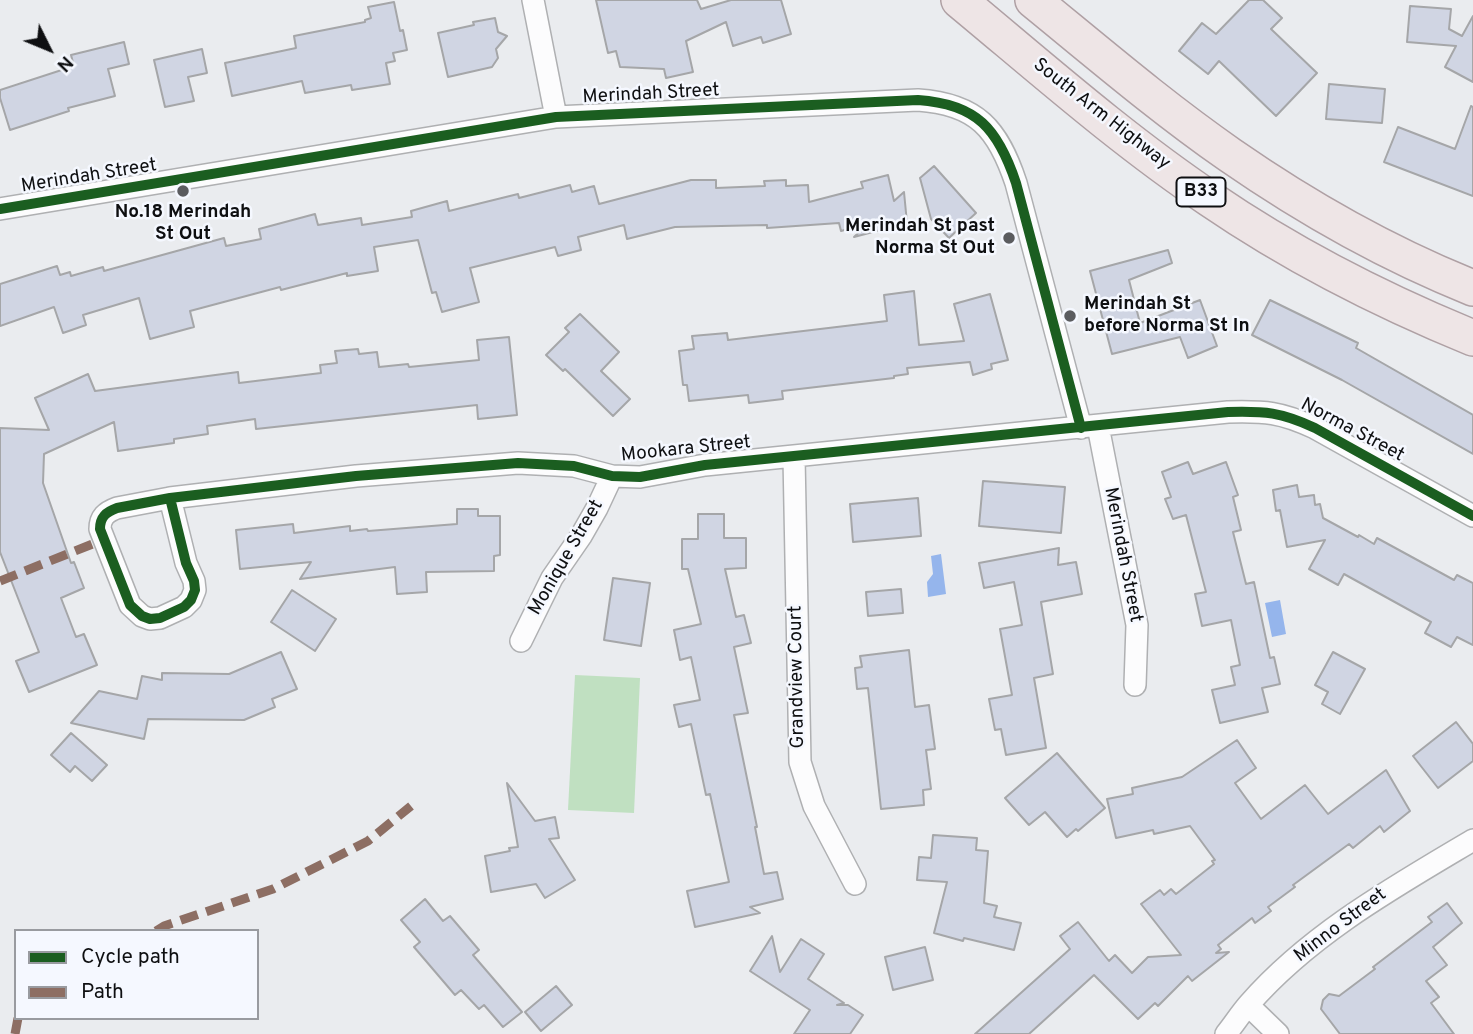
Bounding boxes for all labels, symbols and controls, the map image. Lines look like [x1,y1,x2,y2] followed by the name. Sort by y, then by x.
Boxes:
[14,14,84,84] north arrow
[51,50,78,76] text: N
[1028,54,1174,176] street label: South Arm Highway
[582,80,720,110] street label: Merindah Street
[20,155,158,199] street label: Merindah Street
[1176,177,1226,206] road number: B33
[175,183,191,199] marker: No.18 Merindah St Out
[115,202,251,246] place label: No.18 Merindah St Out
[845,216,995,260] place label: Merindah St past Norma St Out
[1001,230,1017,246] marker: Merindah St past Norma St Out
[1084,294,1250,338] place label: Merindah St before Norma St In
[1062,308,1078,324] marker: Merindah St before Norma St In
[1296,394,1408,468] street label: Norma Street
[620,432,752,468] street label: Mookara Street
[1098,486,1146,624] street label: Merindah Street
[525,496,609,620] street label: Monique Street
[785,605,811,749] street label: Grandview Court
[1290,884,1392,968] street label: Minno Street
[14,929,259,1020] legend
[81,944,180,971] text: Cycle path
[81,979,124,1006] text: Path

